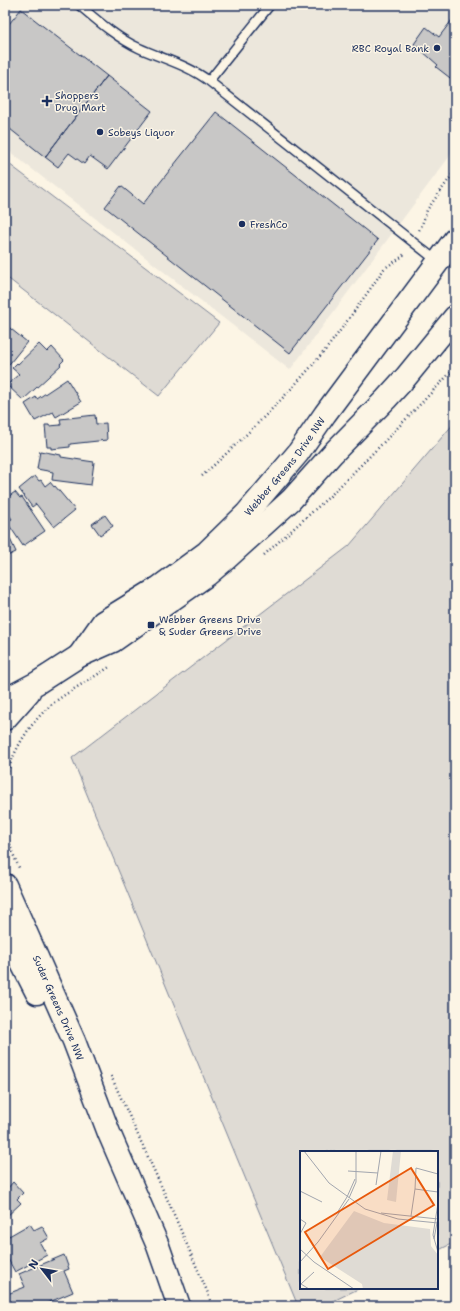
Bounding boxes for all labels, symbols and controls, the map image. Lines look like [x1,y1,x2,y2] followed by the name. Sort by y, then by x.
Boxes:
[352,42,429,55] place label: RBC Royal Bank
[432,43,442,53] marker: RBC Royal Bank
[55,89,106,114] place label: Shoppers Drug Mart
[42,96,52,106] marker: Shoppers Drug Mart
[108,126,175,139] place label: Sobeys Liquor
[95,127,105,137] marker: Sobeys Liquor
[250,218,288,231] place label: FreshCo
[237,219,247,229] marker: FreshCo
[241,414,328,518] street label: Webber Greens Drive NW
[159,613,262,638] place label: Webber Greens Drive & Suder Greens Drive
[146,620,156,630] marker: Webber Greens Drive & Suder Greens Drive
[30,953,87,1063] street label: Suder Greens Drive NW
[300,1151,438,1289] inset map
[22,1249,62,1289] north arrow
[25,1256,43,1272] text: N

